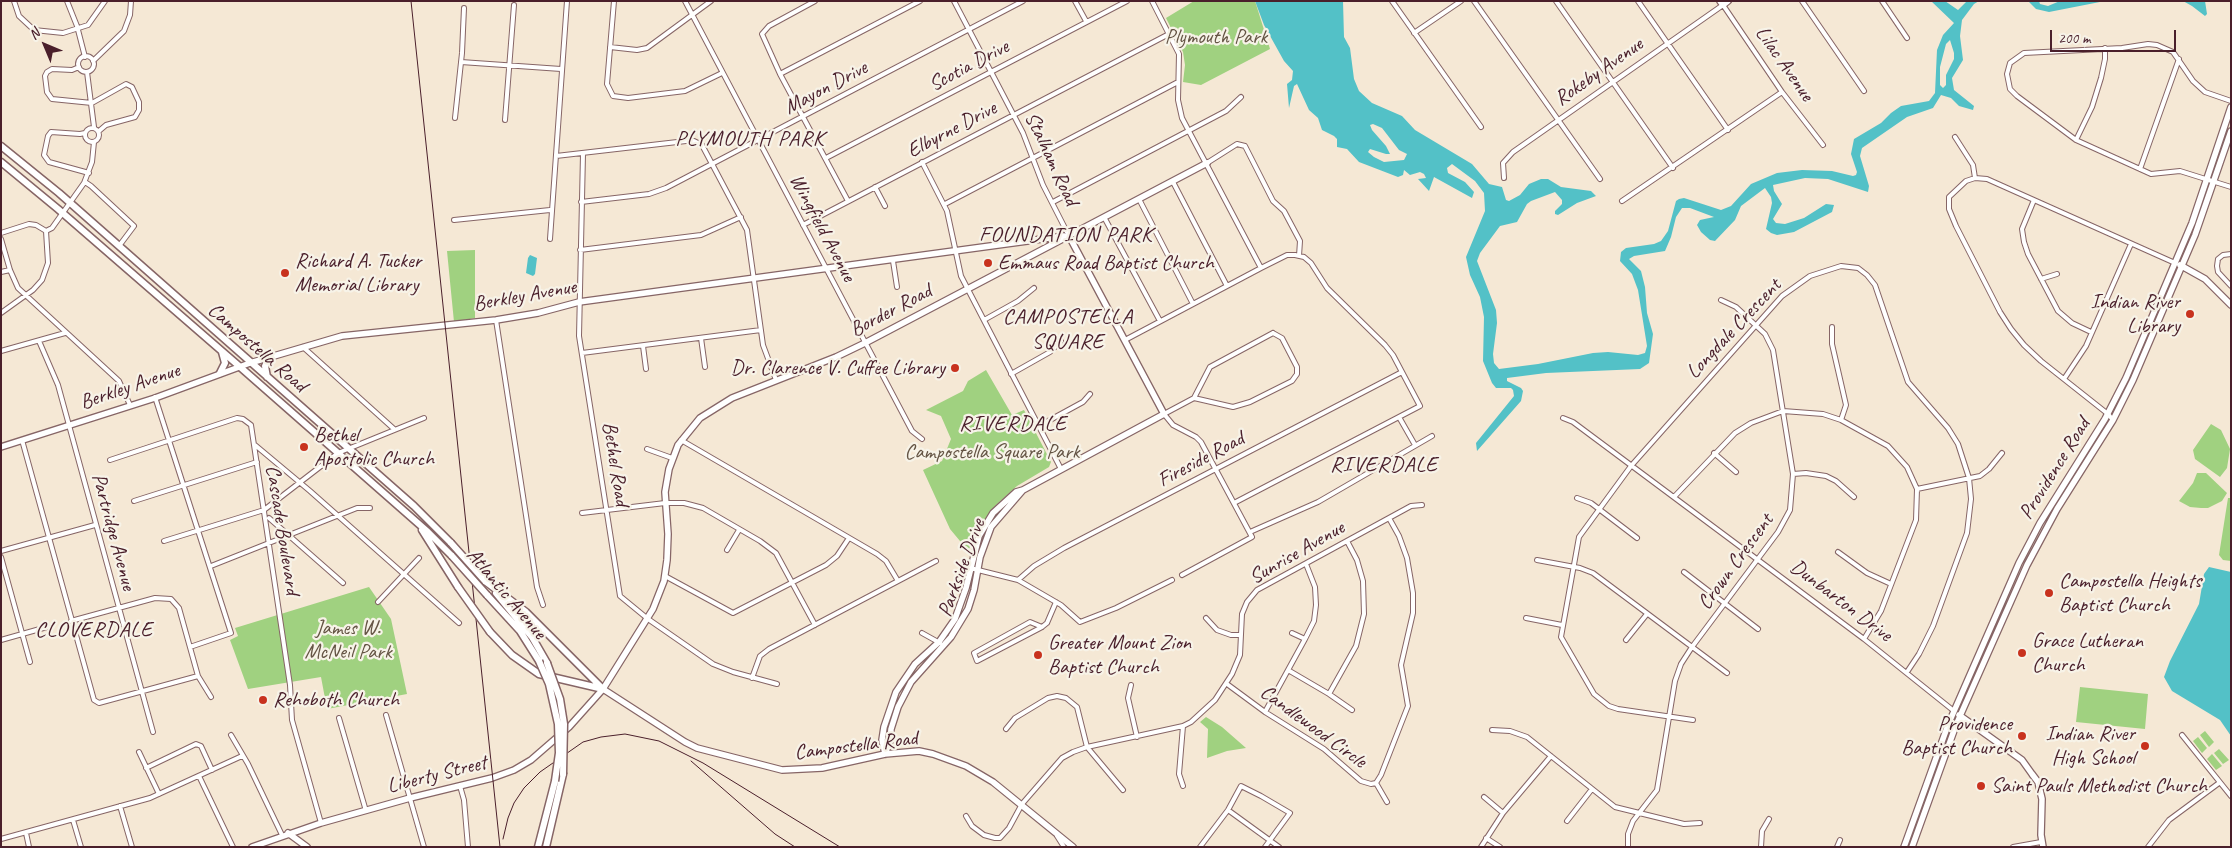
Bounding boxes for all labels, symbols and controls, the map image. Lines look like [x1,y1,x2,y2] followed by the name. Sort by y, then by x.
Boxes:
[20,20,70,70] north arrow
[2052,20,2178,52] scale bar
[1749,22,1819,106] street label: Lilac Avenue
[1165,24,1267,50] park label: Plymouth Park
[25,25,43,43] text: N
[2058,29,2090,48] text: 200 m
[1550,32,1648,112] street label: Rokeby Avenue
[925,34,1013,98] street label: Scotia Drive
[780,56,872,120] street label: Mayon Drive
[903,96,1001,164] street label: Elbyrne Drive
[1018,108,1084,210] street label: Stalham Road
[674,126,826,152] district label: PLYMOUTH PARK
[783,170,861,286] street label: Wingfield Avenue
[979,222,1153,248] district label: FOUNDATION PARK
[295,248,421,298] place label: Richard A. Tucker Memorial Library
[998,250,1214,276] place label: Emmaus Road Baptist Church
[982,257,994,269] marker: Emmaus Road Baptist Church
[279,267,291,279] marker: Richard A. Tucker Memorial Library
[1681,274,1787,384] street label: Longdale Crescent
[472,275,578,317] street label: Berkley Avenue
[846,279,936,343] street label: Border Road
[2090,289,2180,339] place label: Indian River Library
[202,298,312,398] street label: Campostella Road
[1001,304,1135,356] district label: CAMPOSTELLA SQUARE
[2184,308,2196,320] marker: Indian River Library
[731,355,945,381] place label: Dr. Clarence V. Cuffee Library
[77,358,183,416] street label: Berkley Avenue
[949,362,961,374] marker: Dr. Clarence V. Cuffee Library
[959,411,1067,437] district label: RIVERDALE
[2014,414,2096,524] street label: Providence Road
[596,420,634,508] street label: Bethel Road
[314,422,434,472] place label: Bethel Apostolic Church
[1153,427,1249,493] street label: Fireside Road
[905,439,1079,465] park label: Campostella Square Park
[298,441,310,453] marker: Bethel Apostolic Church
[1330,452,1438,478] district label: RIVERDALE
[259,464,305,596] street label: Cascade Boulevard
[85,471,141,593] street label: Partridge Avenue
[1693,509,1779,615] street label: Crown Crescent
[933,516,991,620] street label: Parkside Drive
[1245,516,1349,590] street label: Sunrise Avenue
[461,543,551,645] street label: Atlantic Avenue
[1785,555,1897,647] street label: Dunbarton Drive
[2059,568,2201,618] place label: Campostella Heights Baptist Church
[2043,587,2055,599] marker: Campostella Heights Baptist Church
[304,615,392,665] park label: James W. McNeil Park
[34,617,154,643] district label: CLOVERDALE
[2032,628,2143,678] place label: Grace Lutheran Church
[1048,630,1191,680] place label: Greater Mount Zion Baptist Church
[2016,647,2028,659] marker: Grace Lutheran Church
[1032,649,1044,661] marker: Greater Mount Zion Baptist Church
[1255,680,1371,774] street label: Candlewood Circle
[273,687,399,713] place label: Rehoboth Church
[257,694,269,706] marker: Rehoboth Church
[1901,711,2012,761] place label: Providence Baptist Church
[2045,721,2135,771] place label: Indian River High School
[793,726,919,766] street label: Campostella Road
[2016,730,2028,742] marker: Providence Baptist Church
[2139,740,2151,752] marker: Indian River High School
[385,750,489,800] street label: Liberty Street
[1991,773,2207,799] place label: Saint Pauls Methodist Church
[1975,780,1987,792] marker: Saint Pauls Methodist Church

